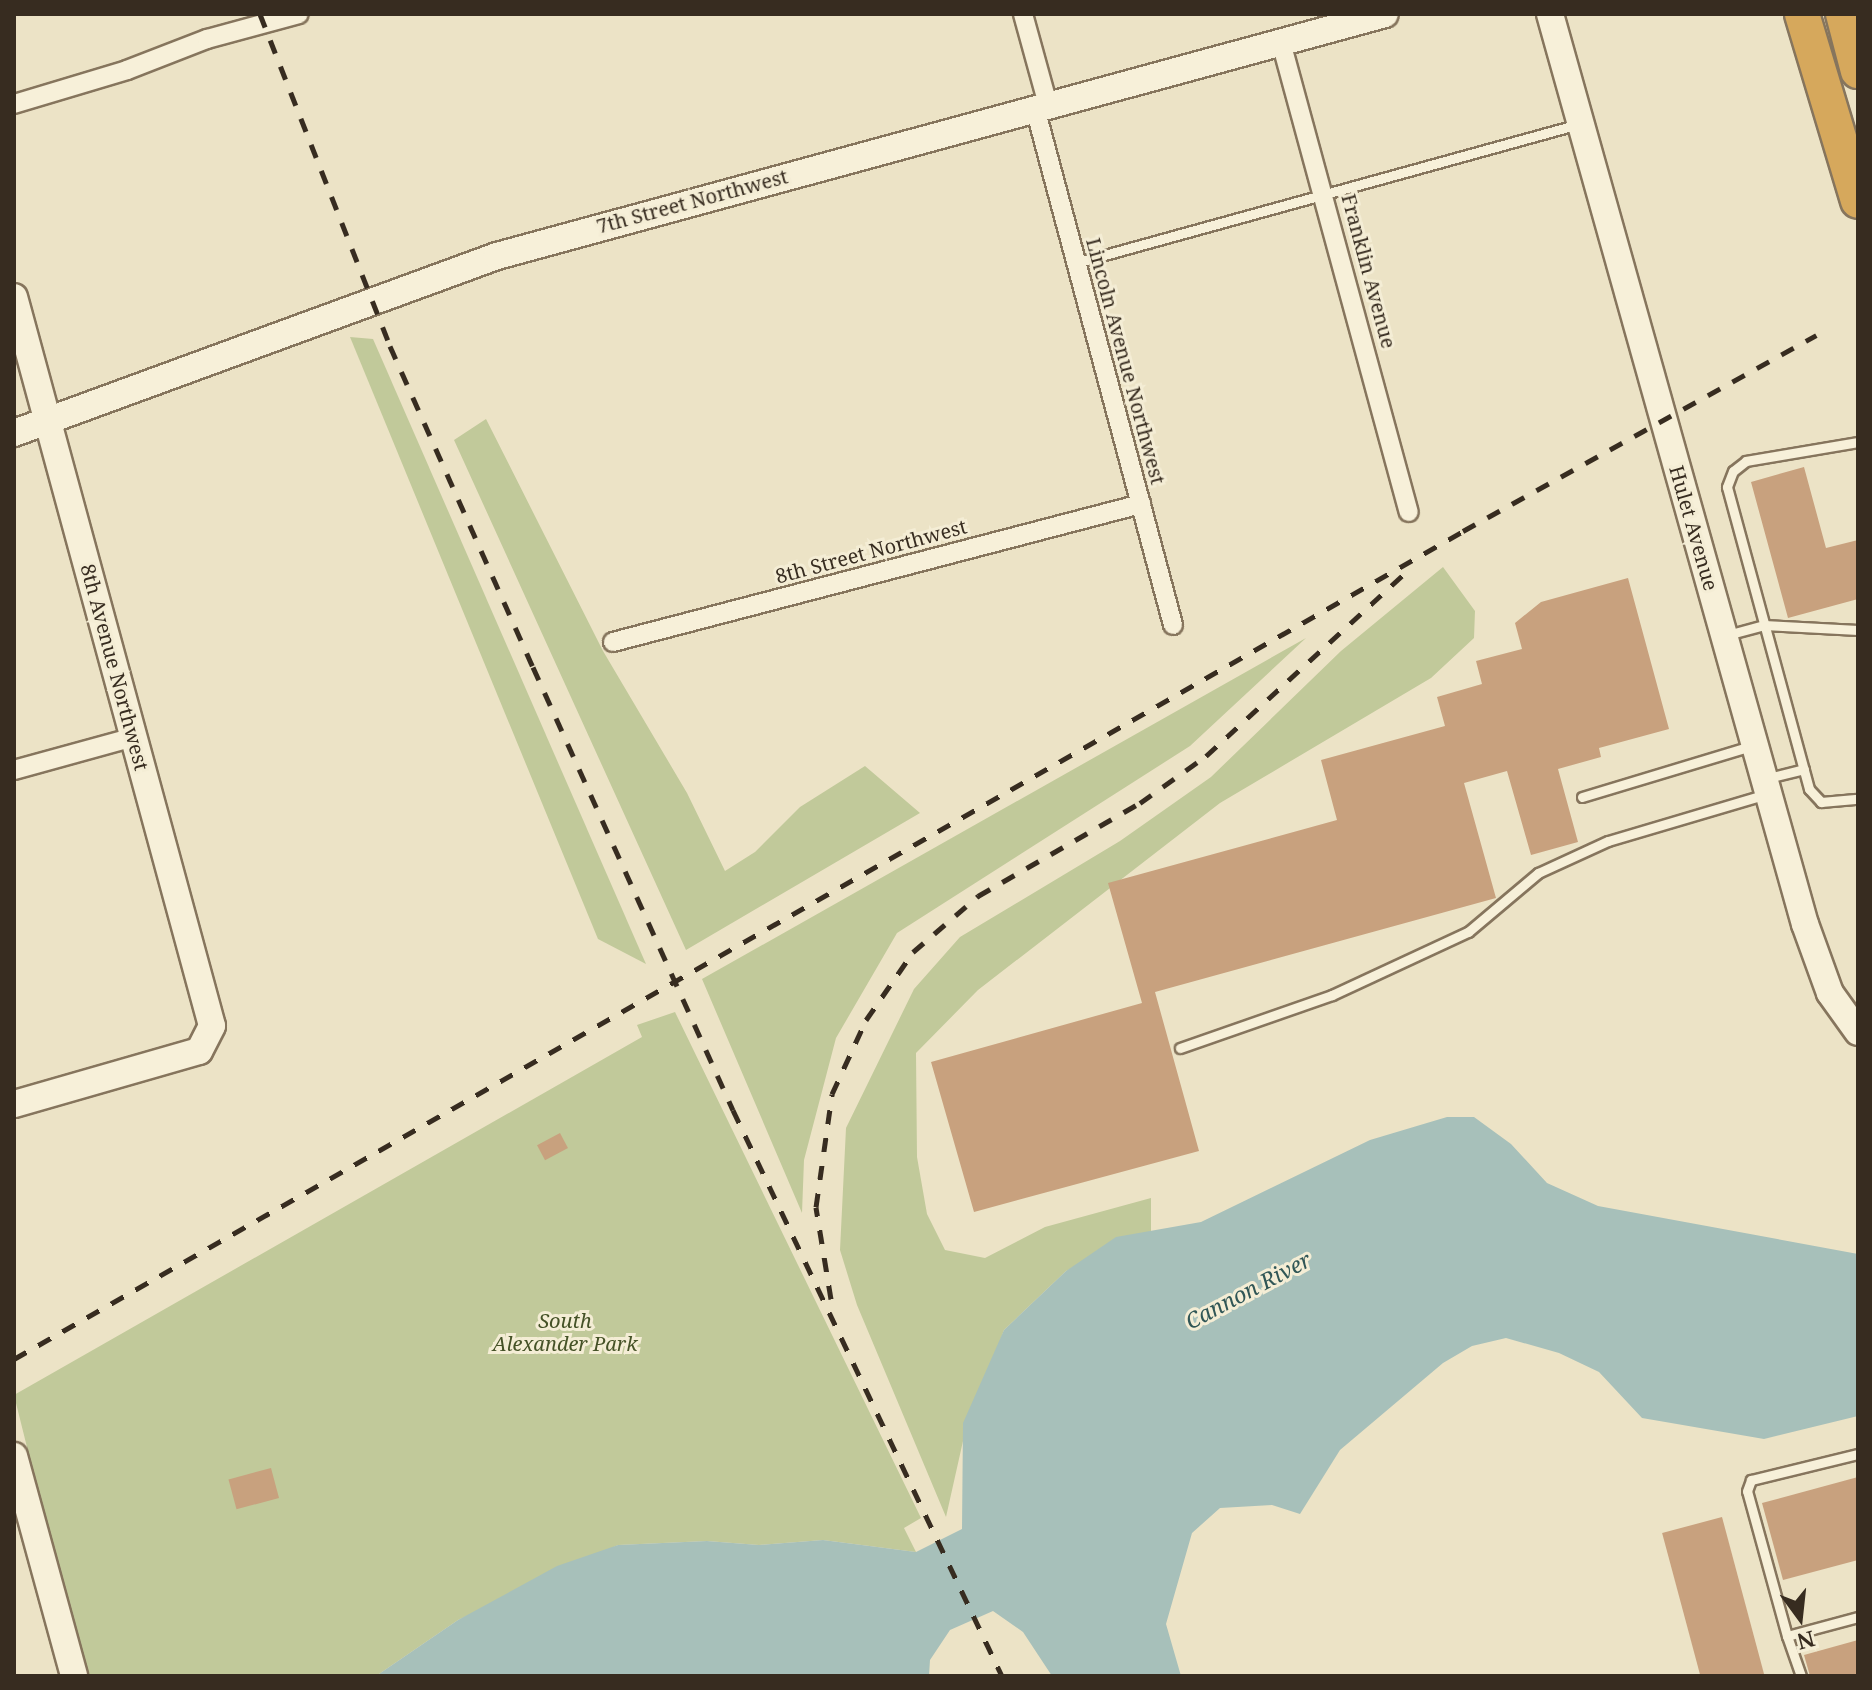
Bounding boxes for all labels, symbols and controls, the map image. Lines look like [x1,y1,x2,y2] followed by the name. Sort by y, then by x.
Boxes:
[594,164,790,238] street label: 7th Street Northwest
[1337,191,1401,351] street label: Franklin Avenue
[1082,235,1170,487] street label: Lincoln Avenue Northwest
[1665,463,1723,593] street label: Hulet Avenue
[773,514,969,588] street label: 8th Street Northwest
[76,561,154,773] street label: 8th Avenue Northwest
[1181,1246,1315,1334] water label: Cannon River
[492,1309,638,1356] park label: South Alexander Park
[1760,1578,1840,1658] north arrow
[1794,1624,1818,1658] text: N

